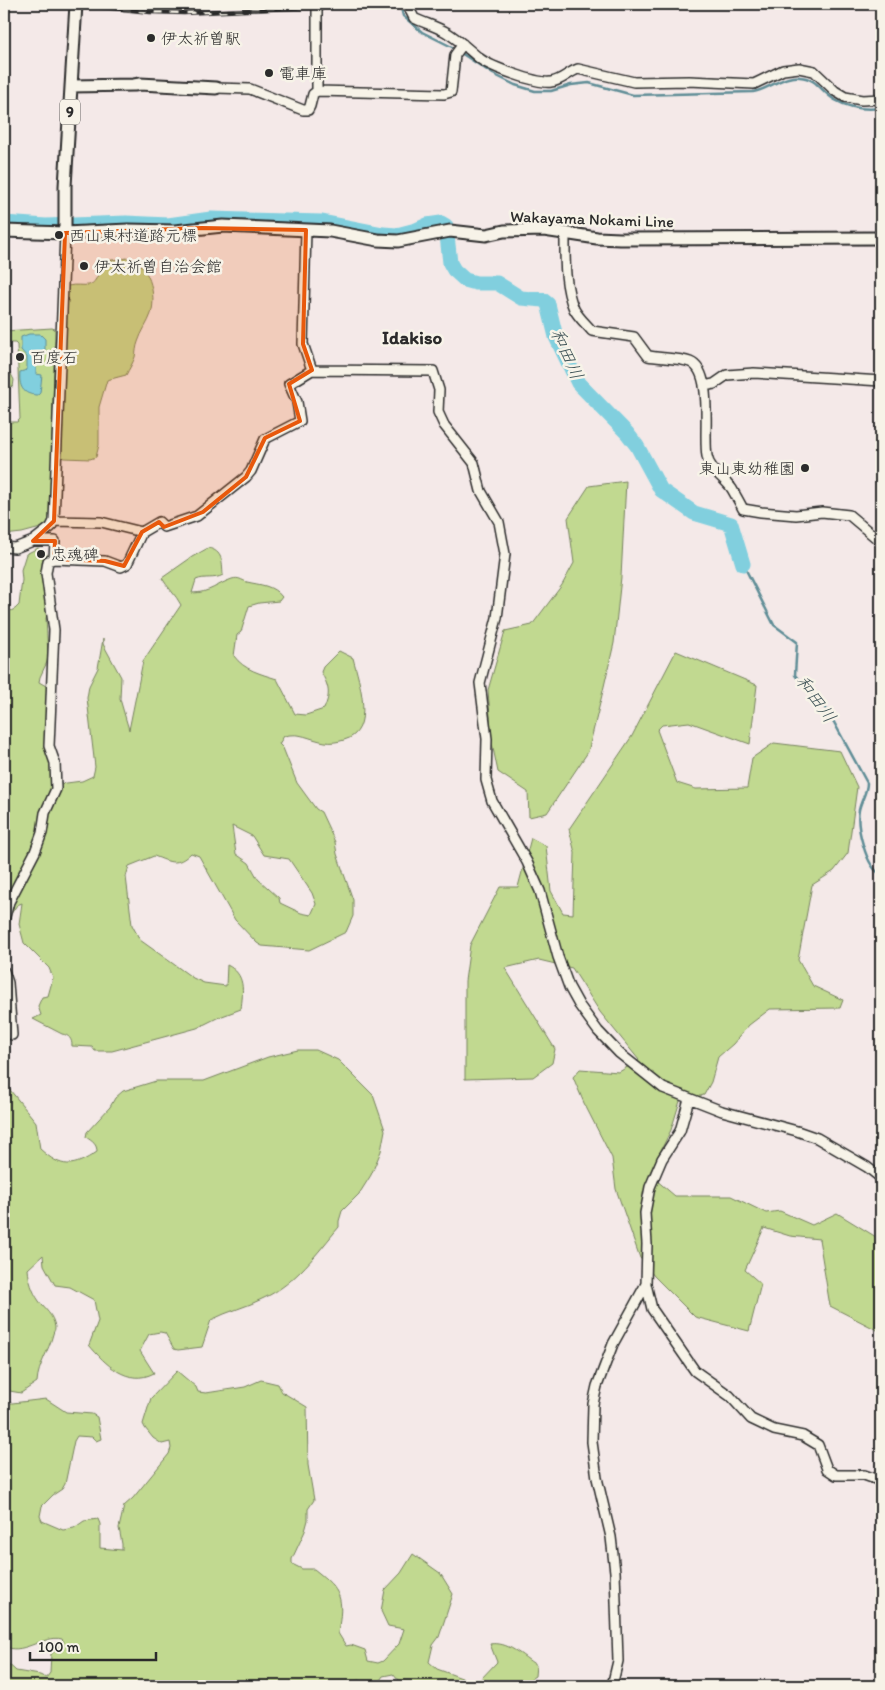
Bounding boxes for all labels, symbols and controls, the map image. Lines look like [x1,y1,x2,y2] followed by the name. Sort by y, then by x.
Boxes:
[161,29,241,48] place label: 伊太祈曽駅
[145,32,157,44] marker: 伊太祈曽駅
[279,64,327,83] place label: 電車庫
[263,67,275,79] marker: 電車庫
[60,100,80,124] road number: 9
[510,207,674,231] street label: Wakayama Nokami Line
[69,226,197,245] place label: 西山東村道路元標
[53,229,65,241] marker: 西山東村道路元標
[94,257,222,276] place label: 伊太祈曽自治会館
[78,260,90,272] marker: 伊太祈曽自治会館
[546,325,588,383] water label: 和田川
[382,326,442,349] district label: Idakiso
[30,348,78,367] place label: 百度石
[14,351,26,363] marker: 百度石
[699,459,795,478] place label: 東山東幼稚園
[799,462,811,474] marker: 東山東幼稚園
[51,545,99,564] place label: 忠魂碑
[35,548,47,560] marker: 忠魂碑
[791,671,841,727] water label: 和田川
[30,1630,156,1662] scale bar
[38,1638,80,1656] text: 100 m

